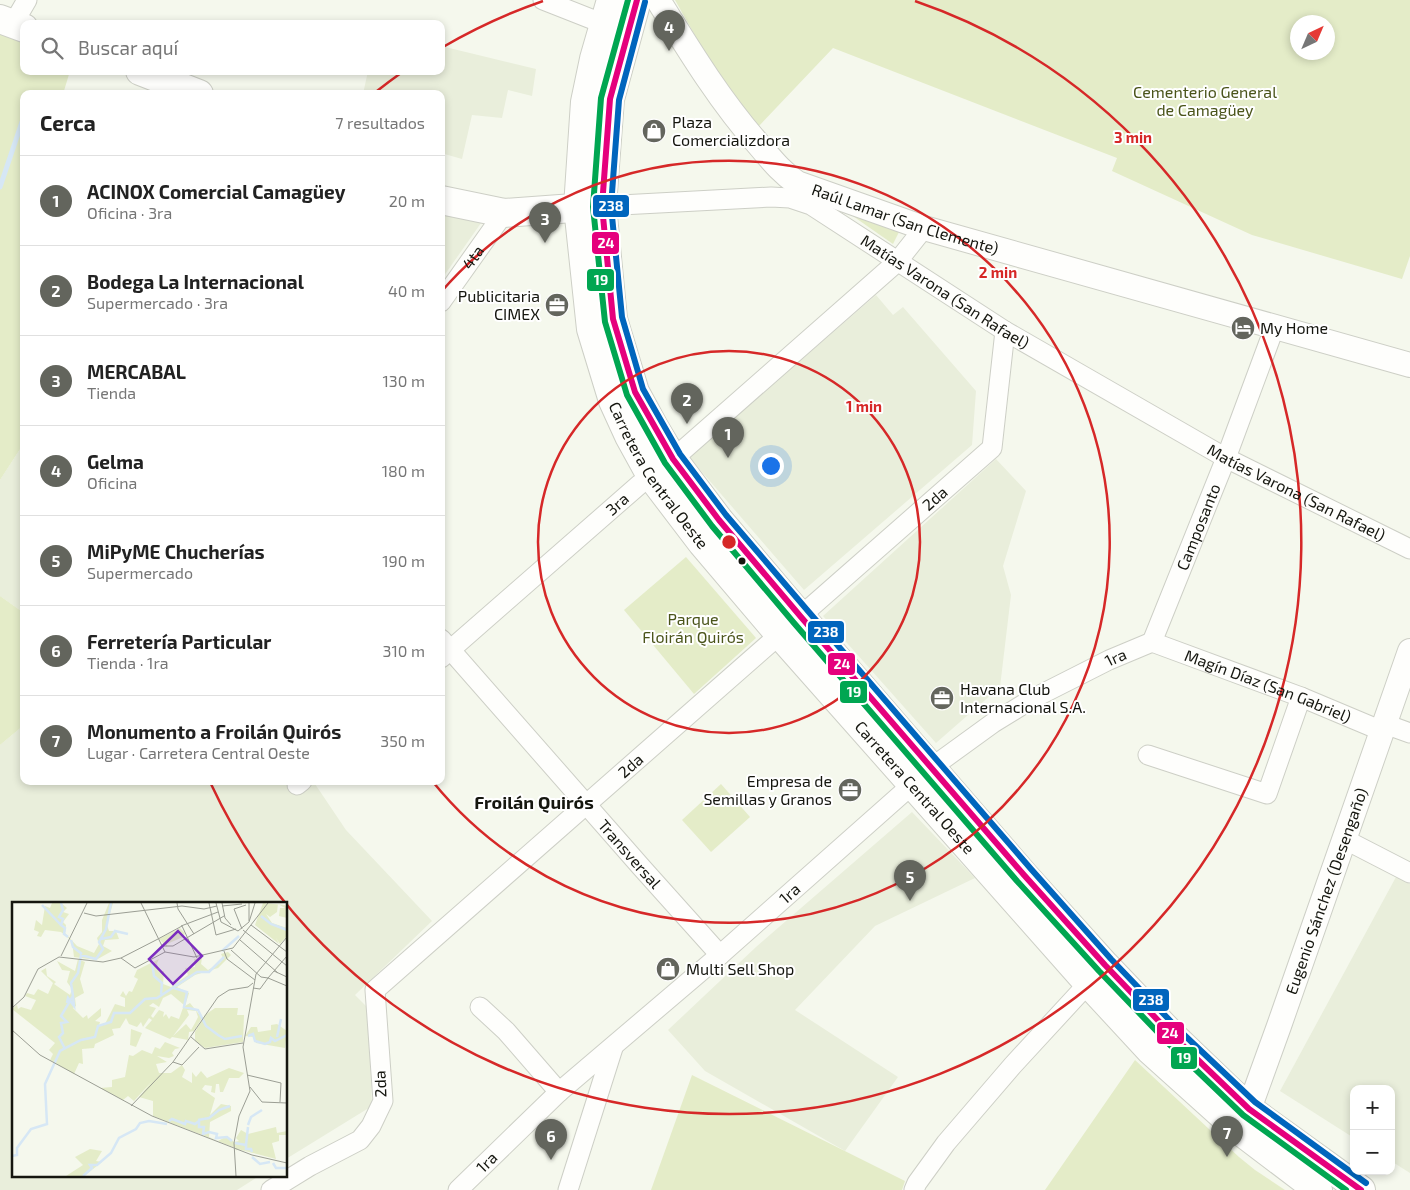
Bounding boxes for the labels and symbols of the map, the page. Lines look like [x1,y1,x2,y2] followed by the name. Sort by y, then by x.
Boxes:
[653,10,685,51] pin: 4
[1290,15,1335,60] north arrow
[1133,82,1277,119] park label: Cementerio General de Camagüey
[672,112,790,149] place label: Plaza Comercializdora
[641,118,667,144] shop icon: Plaza Comercializdora
[1114,128,1152,146] text: 3 min
[810,179,1001,258] street label: Raúl Lamar (San Clemente)
[592,194,630,218] line badge: 238
[599,197,623,214] text: 238
[529,202,561,243] pin: 3
[858,230,1033,352] street label: Matías Varona (San Rafael)
[591,231,620,255] line badge: 24
[597,234,615,251] text: 24
[457,241,487,272] street label: 4ta
[979,263,1017,281] text: 2 min
[586,268,615,292] line badge: 19
[594,271,608,288] text: 19
[458,286,540,323] place label: Publicitaria CIMEX
[544,292,570,318] office icon: Publicitaria CIMEX
[1230,315,1256,341] hotel icon: My Home
[1260,318,1328,337] place label: My Home
[671,383,703,424] pin: 2
[846,397,882,415] text: 1 min
[606,399,713,552] street label: Carretera Central Oeste
[712,417,744,458] pin: 1
[1204,439,1389,544] street label: Matías Varona (San Rafael)
[758,453,784,479] your location
[1172,481,1224,573] street label: Camposanto
[918,482,951,514] street label: 2da
[601,489,632,519] street label: 3ra
[720,533,738,551] centre of rings
[737,556,747,566] unlabelled marker
[642,609,744,647] park label: Parque Floirán Quirós
[807,620,845,644] line badge: 238
[814,623,838,640] text: 238
[1101,644,1129,670] street label: 1ra
[1182,645,1354,726] street label: Magín Díaz (San Gabriel)
[827,652,856,676] line badge: 24
[833,655,851,672] text: 24
[960,679,1086,716] place label: Havana Club Internacional S.A.
[839,680,868,704] line badge: 19
[847,683,861,700] text: 19
[929,685,955,711] office icon: Havana Club Internacional S.A.
[851,717,979,857] street label: Carretera Central Oeste
[614,749,647,781] street label: 2da
[703,771,832,808] place label: Empresa de Semillas y Granos
[837,777,863,803] office icon: Empresa de Semillas y Granos
[1281,785,1370,997] street label: Eugenio Sánchez (Desengaño)
[474,791,594,813] district label: Froilán Quirós
[595,815,666,892] street label: Transversal
[894,860,926,901] pin: 5
[775,879,804,907] street label: 1ra
[12,902,288,1178] inset map
[655,956,681,982] shop icon: Multi Sell Shop
[686,959,794,978] place label: Multi Sell Shop
[1132,988,1170,1012] line badge: 238
[1139,991,1163,1008] text: 238
[1156,1021,1185,1045] line badge: 24
[1161,1024,1179,1041] text: 24
[1170,1046,1198,1070] line badge: 19
[1177,1049,1191,1066] text: 19
[370,1070,389,1098] street label: 2da
[1211,1116,1243,1157] pin: 7
[535,1119,567,1160] pin: 6
[472,1147,501,1176] street label: 1ra

